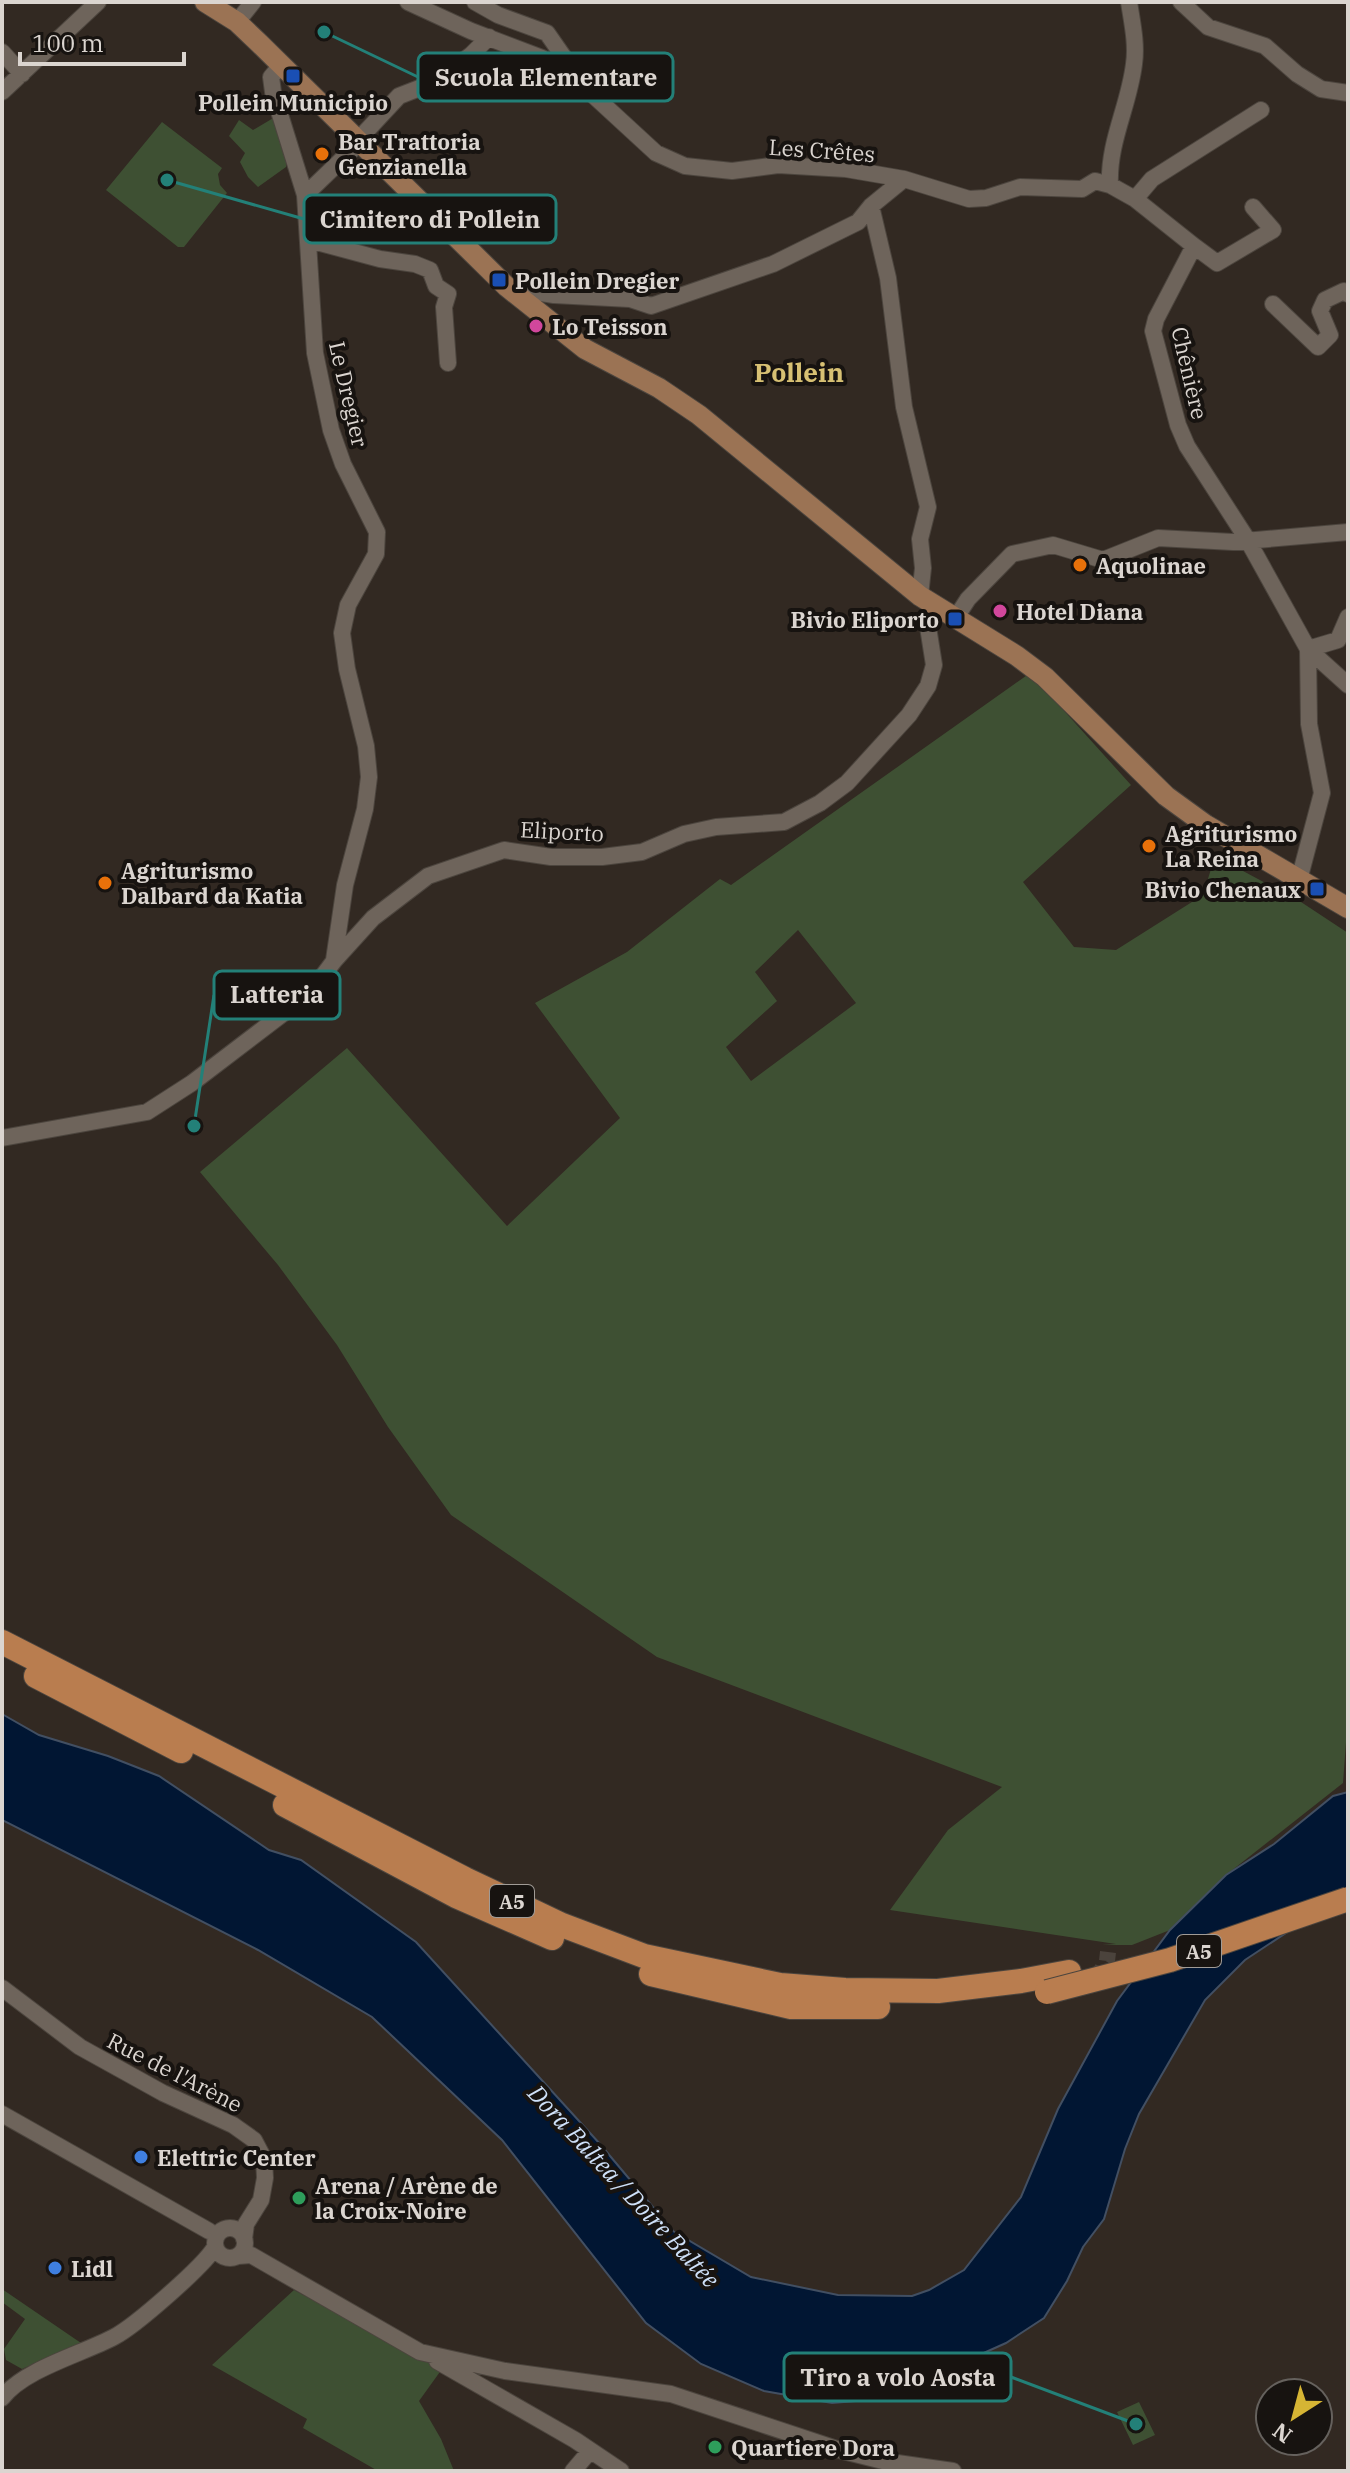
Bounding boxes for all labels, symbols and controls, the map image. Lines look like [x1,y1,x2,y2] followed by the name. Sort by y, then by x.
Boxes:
[20,16,184,66] scale bar
[32,27,104,59] text: 100 m
[418,53,673,101] callout: Scuola Elementare
[435,61,657,93] text: Scuola Elementare
[284,67,302,85] marker: Pollein Municipio
[198,88,388,117] place label: Pollein Municipio
[338,127,481,181] place label: Bar Trattoria Genzianella
[768,132,876,168] street label: Les Crêtes
[313,145,331,163] marker: Bar Trattoria Genzianella
[304,195,556,243] callout: Cimitero di Pollein
[320,203,541,235] text: Cimitero di Pollein
[515,266,680,295] place label: Pollein Dregier
[490,271,508,289] marker: Pollein Dregier
[552,312,668,341] place label: Lo Teisson
[527,317,545,335] marker: Lo Teisson
[1165,324,1215,422] street label: Chênière
[323,338,375,450] street label: Le Dregier
[754,355,844,389] district label: Pollein
[1096,551,1206,580] place label: Aquolinae
[1071,556,1089,574] marker: Aquolinae
[1016,597,1143,626] place label: Hotel Diana
[991,602,1009,620] marker: Hotel Diana
[790,605,939,634] place label: Bivio Eliporto
[946,610,964,628] marker: Bivio Eliporto
[519,814,605,848] street label: Eliporto
[1165,819,1297,873] place label: Agriturismo La Reina
[1140,837,1158,855] marker: Agriturismo La Reina
[121,856,303,910] place label: Agriturismo Dalbard da Katia
[96,874,114,892] marker: Agriturismo Dalbard da Katia
[1145,875,1301,904] place label: Bivio Chenaux
[1308,880,1326,898] marker: Bivio Chenaux
[214,971,340,1019] callout: Latteria
[230,978,324,1010] text: Latteria
[490,1885,534,1917] road number: A5
[1177,1935,1221,1967] road number: A5
[103,2026,247,2118] street label: Rue de l'Arène
[521,2077,727,2295] water label: Dora Baltea / Doire Baltée
[157,2143,316,2172] place label: Elettric Center
[132,2148,150,2166] marker: Elettric Center
[315,2171,498,2225] place label: Arena / Arène de la Croix-Noire
[290,2189,308,2207] marker: Arena / Arène de la Croix-Noire
[71,2254,113,2283] place label: Lidl
[46,2259,64,2277] marker: Lidl
[784,2353,1011,2401] callout: Tiro a volo Aosta
[800,2361,996,2393] text: Tiro a volo Aosta
[1254,2377,1334,2457] north arrow
[1266,2417,1298,2450] text: N
[731,2433,895,2462] place label: Quartiere Dora
[706,2438,724,2456] marker: Quartiere Dora

